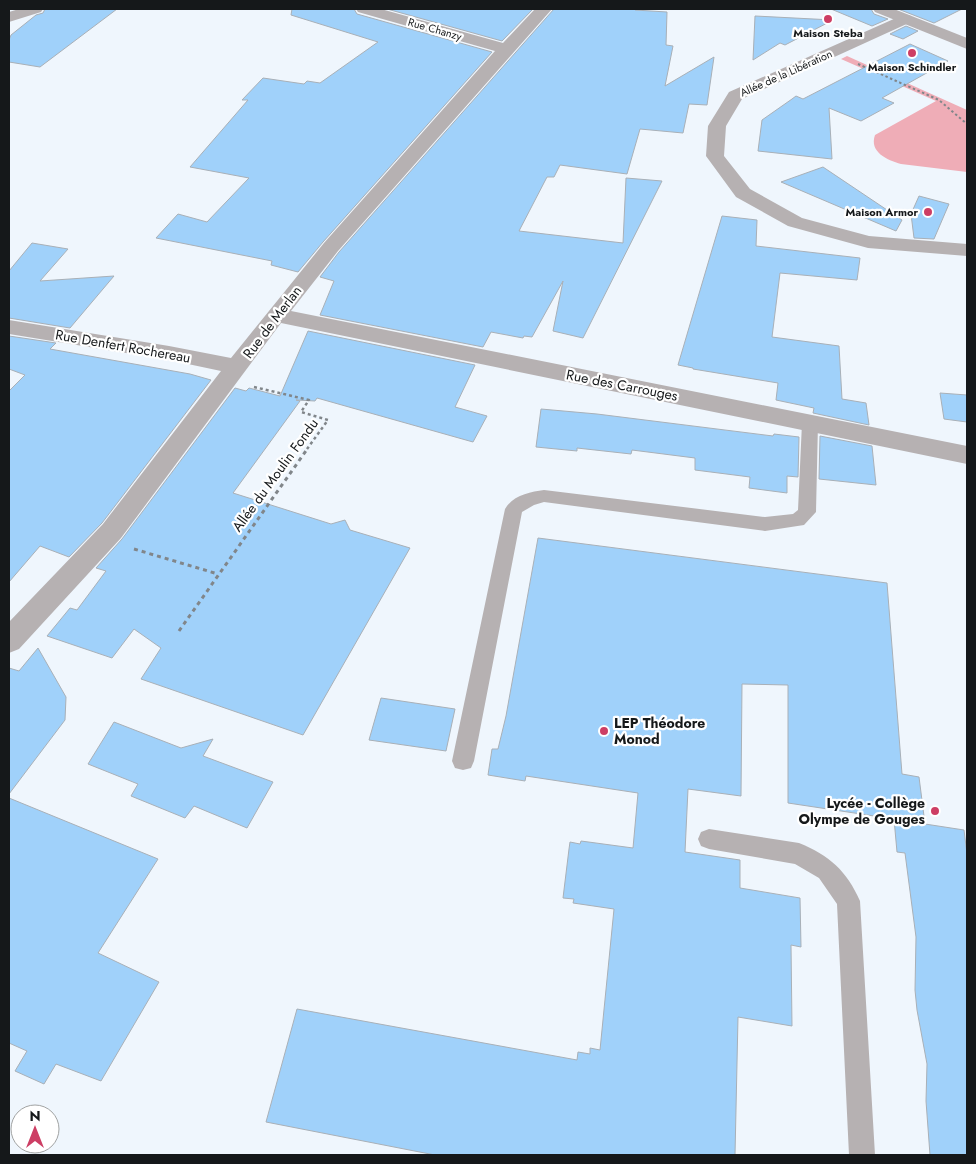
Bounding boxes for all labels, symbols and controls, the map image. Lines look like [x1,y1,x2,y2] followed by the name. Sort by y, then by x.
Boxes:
[822,13,834,25] marker: Maison Steba
[406,14,464,44] street label: Rue Chanzy
[793,25,863,41] place label: Maison Steba
[737,45,835,101] street label: Allée de la Libération
[906,47,918,59] marker: Maison Schindler
[868,59,957,75] place label: Maison Schindler
[845,204,918,220] place label: Maison Armor
[922,206,934,218] marker: Maison Armor
[238,281,306,363] street label: Rue de Merlan
[54,324,192,368] street label: Rue Denfert Rochereau
[565,364,680,406] street label: Rue des Carrouges
[227,414,323,536] street label: Allée du Moulin Fondu
[614,713,705,749] place label: LEP Théodore Monod
[598,725,610,737] marker: LEP Théodore Monod
[799,793,926,829] place label: Lycée - Collège Olympe de Gouges
[929,805,941,817] marker: Lycée - Collège Olympe de Gouges
[10,1104,60,1154] north arrow
[29,1106,41,1126] text: N

